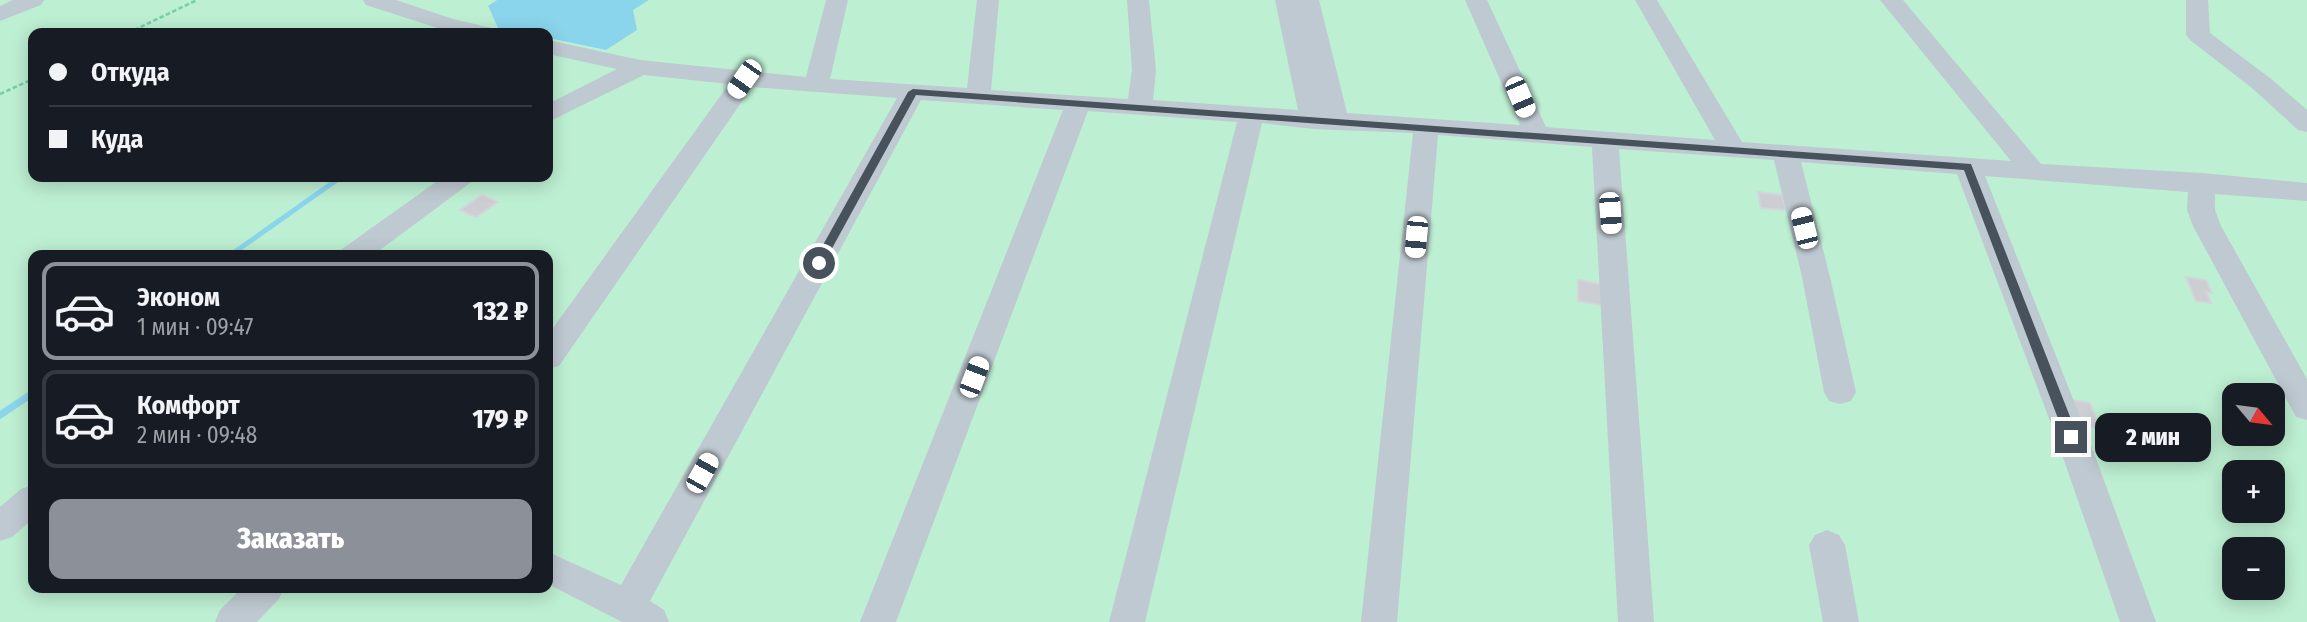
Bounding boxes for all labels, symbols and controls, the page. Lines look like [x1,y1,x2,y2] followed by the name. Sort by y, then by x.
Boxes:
[724,56,765,102] car
[91,57,170,88] text: Откуда
[1503,74,1538,120] car
[91,124,144,155] text: Куда
[1599,191,1622,235] car
[1789,205,1820,251] car
[1404,215,1429,259] car
[803,247,835,279] route start
[53,280,116,343] icon: car
[137,282,220,313] text: Эконом
[473,296,528,327] text: 132 ₽
[137,313,253,341] text: 1 мин · 09:47
[957,354,992,400] car
[2222,383,2286,446] north arrow
[2222,383,2285,600] map controls
[53,388,116,451] icon: car
[137,390,240,421] text: Комфорт
[472,404,528,435] text: 179 ₽
[2096,412,2211,462] callout: 2 мин
[137,421,257,449] text: 2 мин · 09:48
[2055,421,2087,453] route end
[2126,423,2180,451] text: 2 мин
[683,450,722,496] car
[2222,460,2285,523] button: +
[49,499,532,579] button: Заказать
[2222,537,2285,600] button: −

